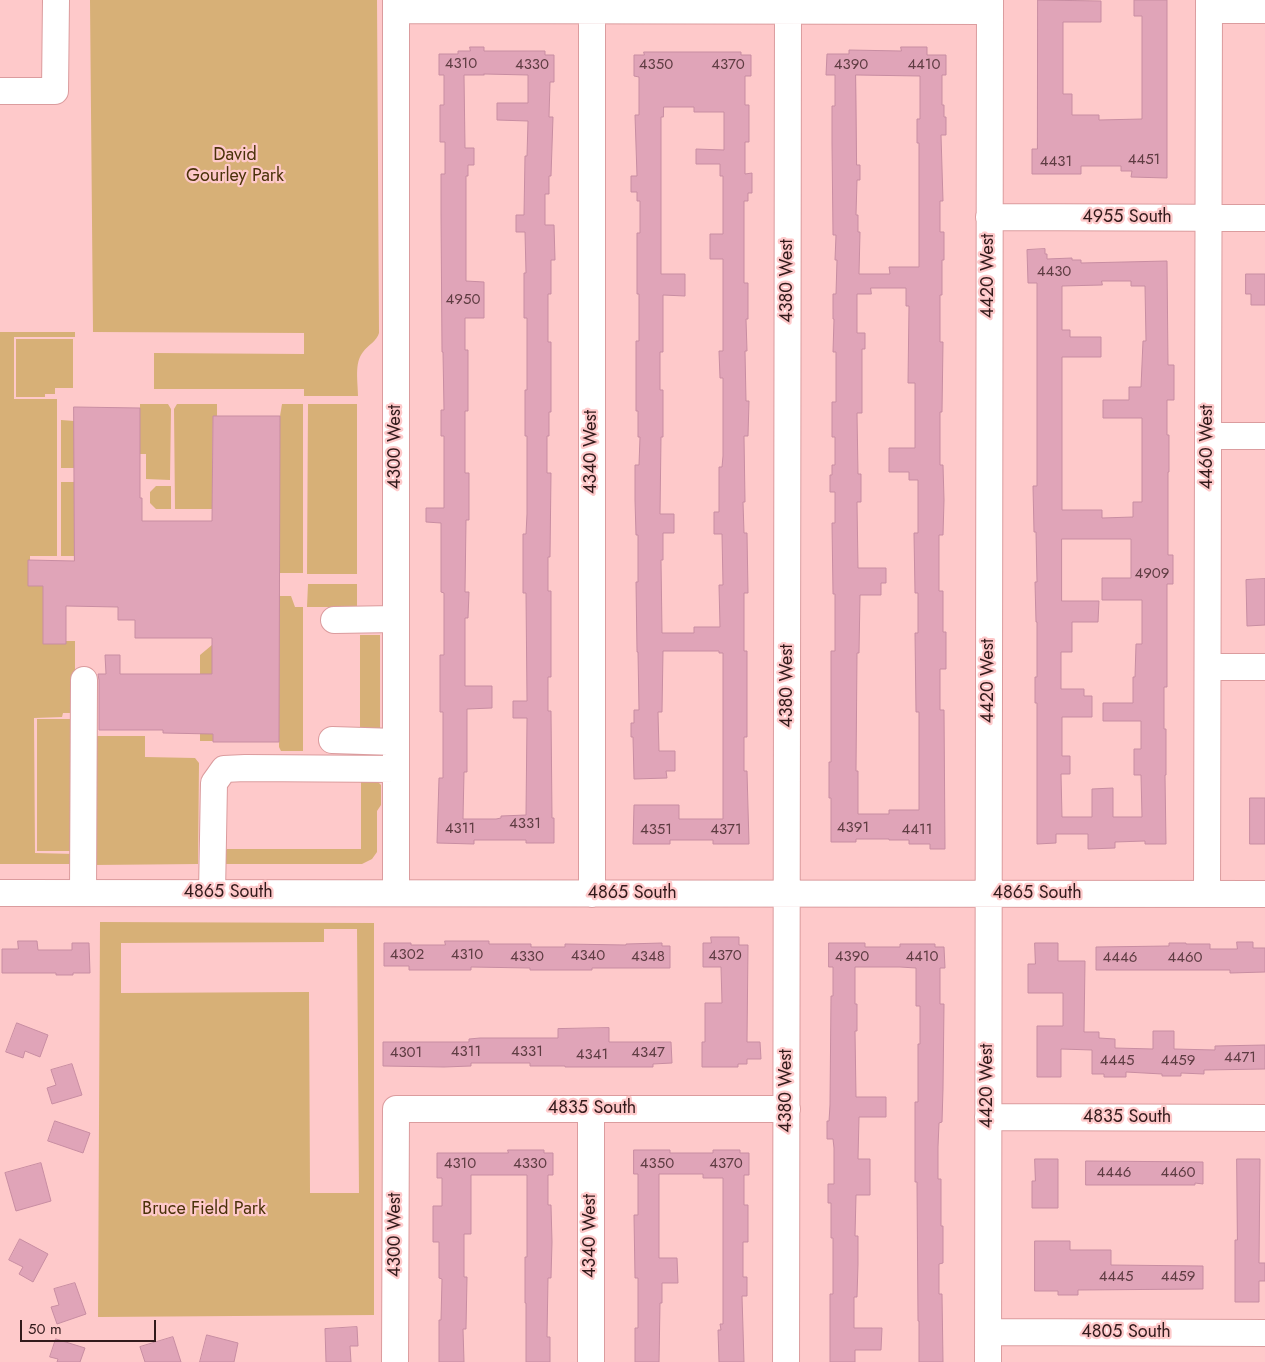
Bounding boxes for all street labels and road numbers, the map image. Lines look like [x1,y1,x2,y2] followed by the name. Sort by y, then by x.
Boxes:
[1082,207,1172,229] street label: 4955 South
[978,234,1000,318] street label: 4420 West
[777,239,799,323] street label: 4380 West
[385,405,407,489] street label: 4300 West
[1197,405,1219,489] street label: 4460 West
[581,410,603,494] street label: 4340 West
[978,639,1000,723] street label: 4420 West
[777,644,799,728] street label: 4380 West
[183,882,273,904] street label: 4865 South
[587,883,677,905] street label: 4865 South
[992,883,1082,905] street label: 4865 South
[977,1044,999,1128] street label: 4420 West
[776,1049,798,1133] street label: 4380 West
[548,1098,636,1120] street label: 4835 South
[1083,1107,1171,1129] street label: 4835 South
[385,1193,407,1277] street label: 4300 West
[580,1194,602,1278] street label: 4340 West
[1081,1322,1171,1344] street label: 4805 South

